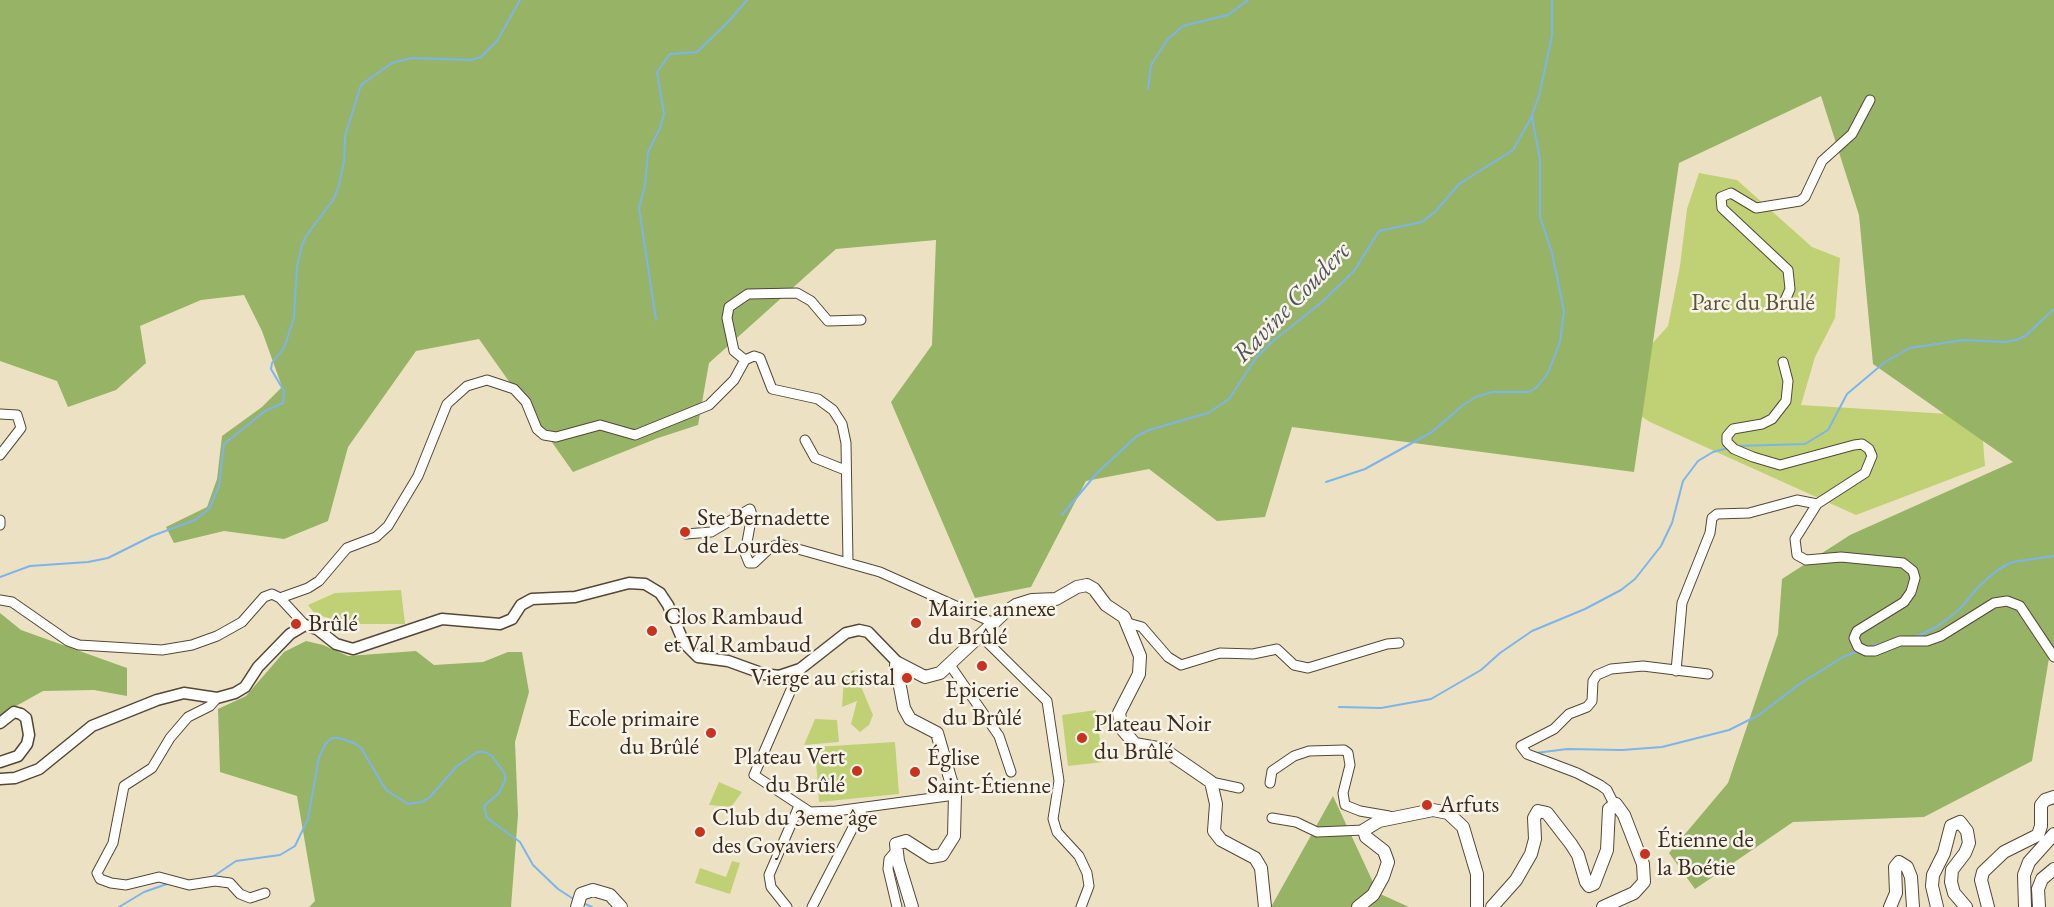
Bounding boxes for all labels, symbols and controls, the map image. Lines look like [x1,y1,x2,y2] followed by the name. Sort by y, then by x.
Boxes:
[1227,236,1357,370] water label: Ravine Couderc
[1691,289,1815,317] park label: Parc du Brulé
[697,504,830,560] place label: Ste Bernadette de Lourdes
[678,525,692,539] marker: Ste Bernadette de Lourdes
[928,595,1056,651] place label: Mairie annexe du Brûlé
[664,603,811,659] place label: Clos Rambaud et Val Rambaud
[308,610,358,638] place label: Brûlé
[909,616,923,630] marker: Mairie annexe du Brûlé
[289,617,303,631] marker: Brûlé
[645,624,659,638] marker: Clos Rambaud et Val Rambaud
[975,659,989,673] marker: Epicerie du Brûlé
[751,664,895,692] place label: Vierge au cristal
[900,671,914,685] marker: Vierge au cristal
[942,676,1022,732] place label: Epicerie du Brûlé
[567,705,699,761] place label: Ecole primaire du Brûlé
[1094,710,1211,766] place label: Plateau Noir du Brûlé
[704,726,718,740] marker: Ecole primaire du Brûlé
[1075,731,1089,745] marker: Plateau Noir du Brûlé
[734,743,845,799] place label: Plateau Vert du Brûlé
[927,744,1051,800] place label: Église Saint-Étienne
[850,764,864,778] marker: Plateau Vert du Brûlé
[908,765,922,779] marker: Église Saint-Étienne
[1439,791,1499,819] place label: Arfuts
[1420,798,1434,812] marker: Arfuts
[712,804,877,860] place label: Club du 3eme âge des Goyaviers
[693,825,707,839] marker: Club du 3eme âge des Goyaviers
[1657,826,1754,882] place label: Étienne de la Boétie
[1638,847,1652,861] marker: Étienne de la Boétie

